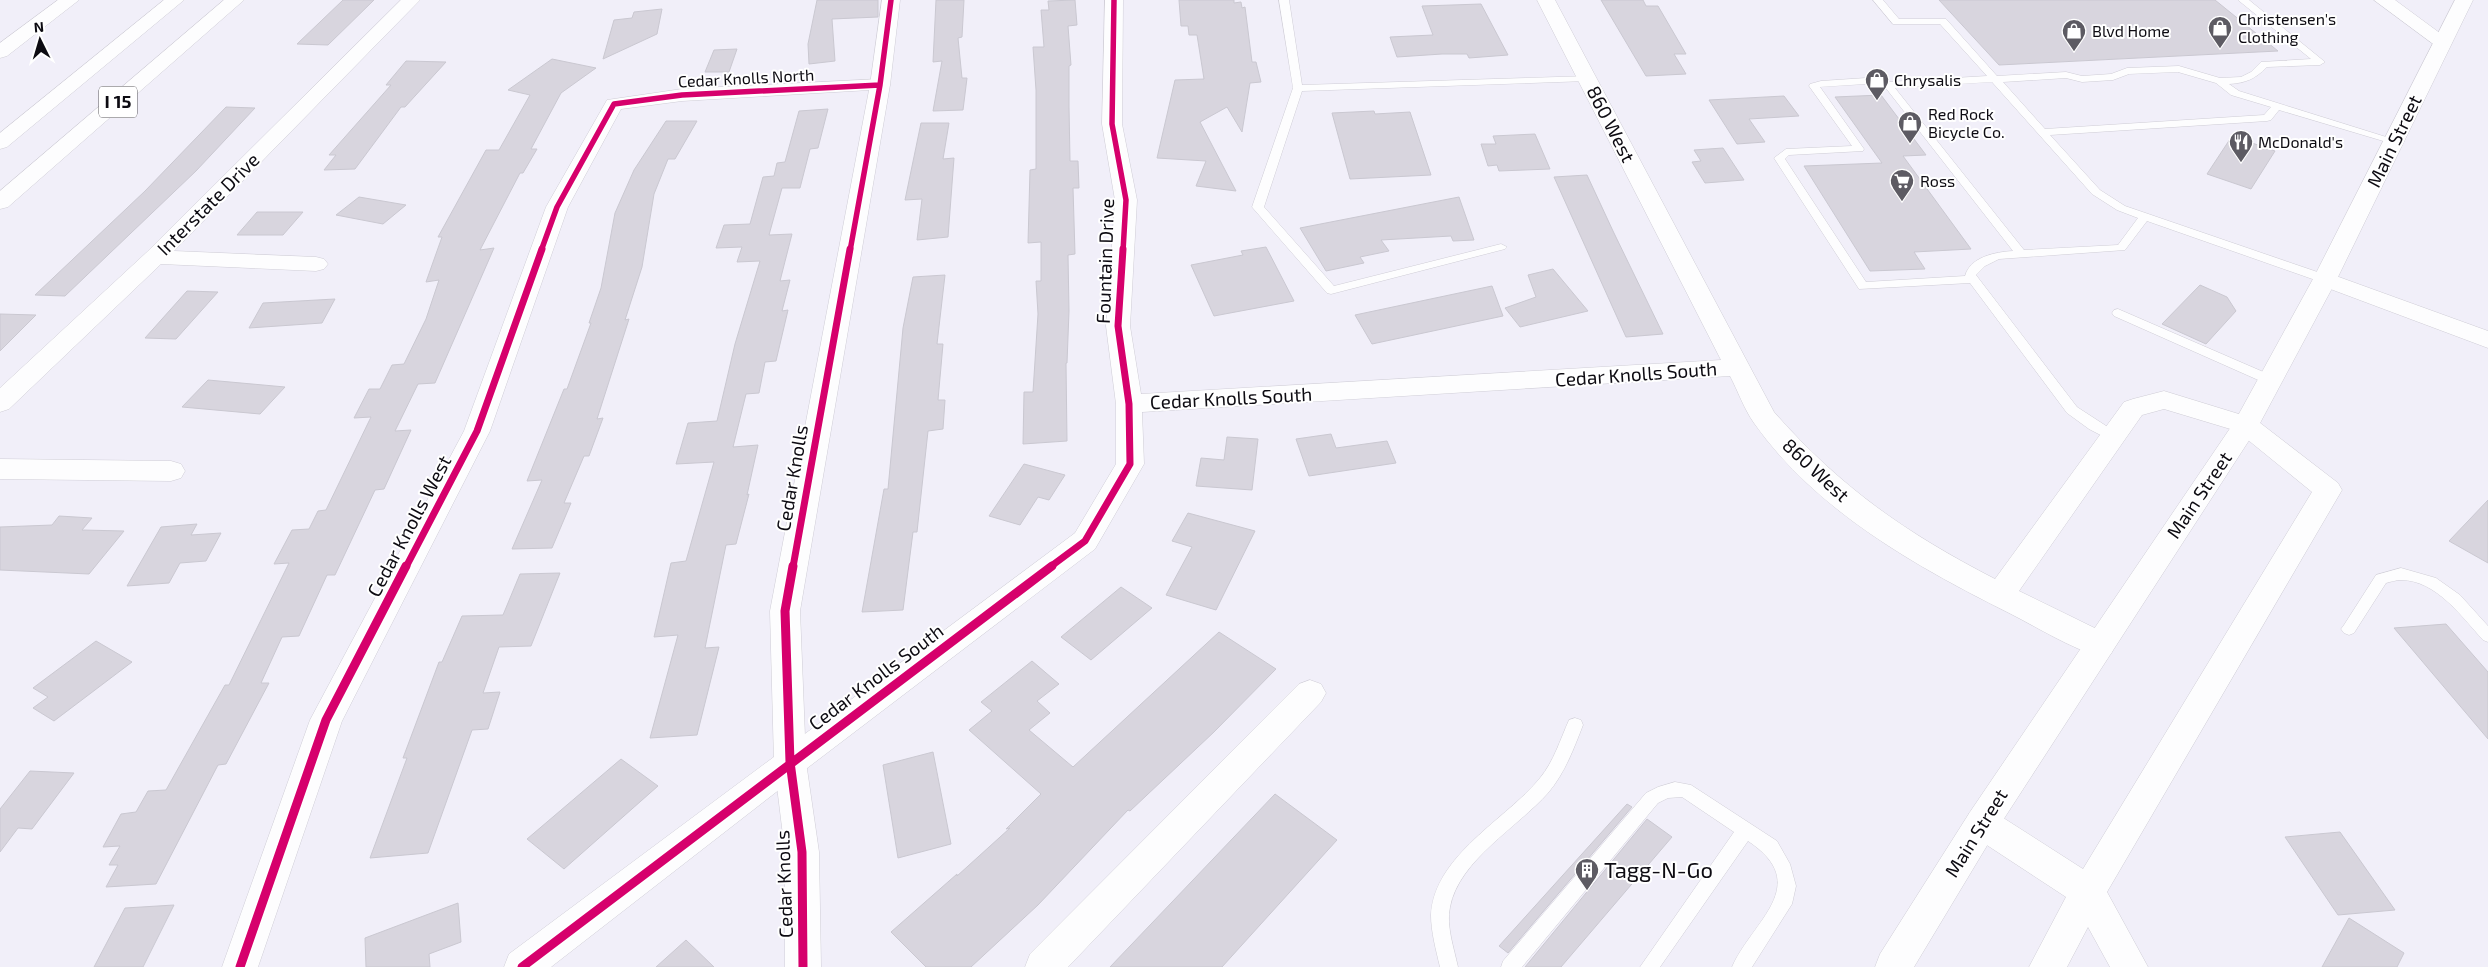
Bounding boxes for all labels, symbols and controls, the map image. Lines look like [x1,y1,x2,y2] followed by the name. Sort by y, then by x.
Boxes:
[2238,9,2336,46] place label: Christensen's Clothing
[15,15,65,65] north arrow
[2207,15,2233,49] shop icon: Christensen's Clothing
[33,18,45,35] text: N
[2061,18,2087,52] shop icon: Blvd Home
[2092,21,2170,40] place label: Blvd Home
[677,64,815,91] street label: Cedar Knolls North
[1864,67,1890,101] shop icon: Chrysalis
[1894,70,1961,89] place label: Chrysalis
[1582,82,1640,166] street label: 860 West
[99,86,137,118] road number: I 15
[2361,91,2426,191] street label: Main Street
[1928,104,2005,141] place label: Red Rock Bicycle Co.
[1897,110,1923,144] shop icon: Red Rock Bicycle Co.
[2228,129,2254,163] restaurant icon: McDonald's
[2258,132,2343,151] place label: McDonald's
[152,148,264,260] street label: Interstate Drive
[1889,168,1915,202] supermarket icon: Ross
[1920,171,1955,190] place label: Ross
[1091,198,1118,324] street label: Fountain Drive
[1554,356,1718,391] street label: Cedar Knolls South
[1149,382,1313,413] street label: Cedar Knolls South
[771,423,812,533] street label: Cedar Knolls
[1778,433,1854,506] street label: 860 West
[2161,447,2236,543] street label: Main Street
[362,451,455,600] street label: Cedar Knolls West
[804,618,948,735] street label: Cedar Knolls South
[1939,784,2012,881] street label: Main Street
[770,830,797,938] street label: Cedar Knolls
[1604,856,1713,882] place label: Tagg-N-Go
[1574,857,1600,891] building icon: Tagg-N-Go

